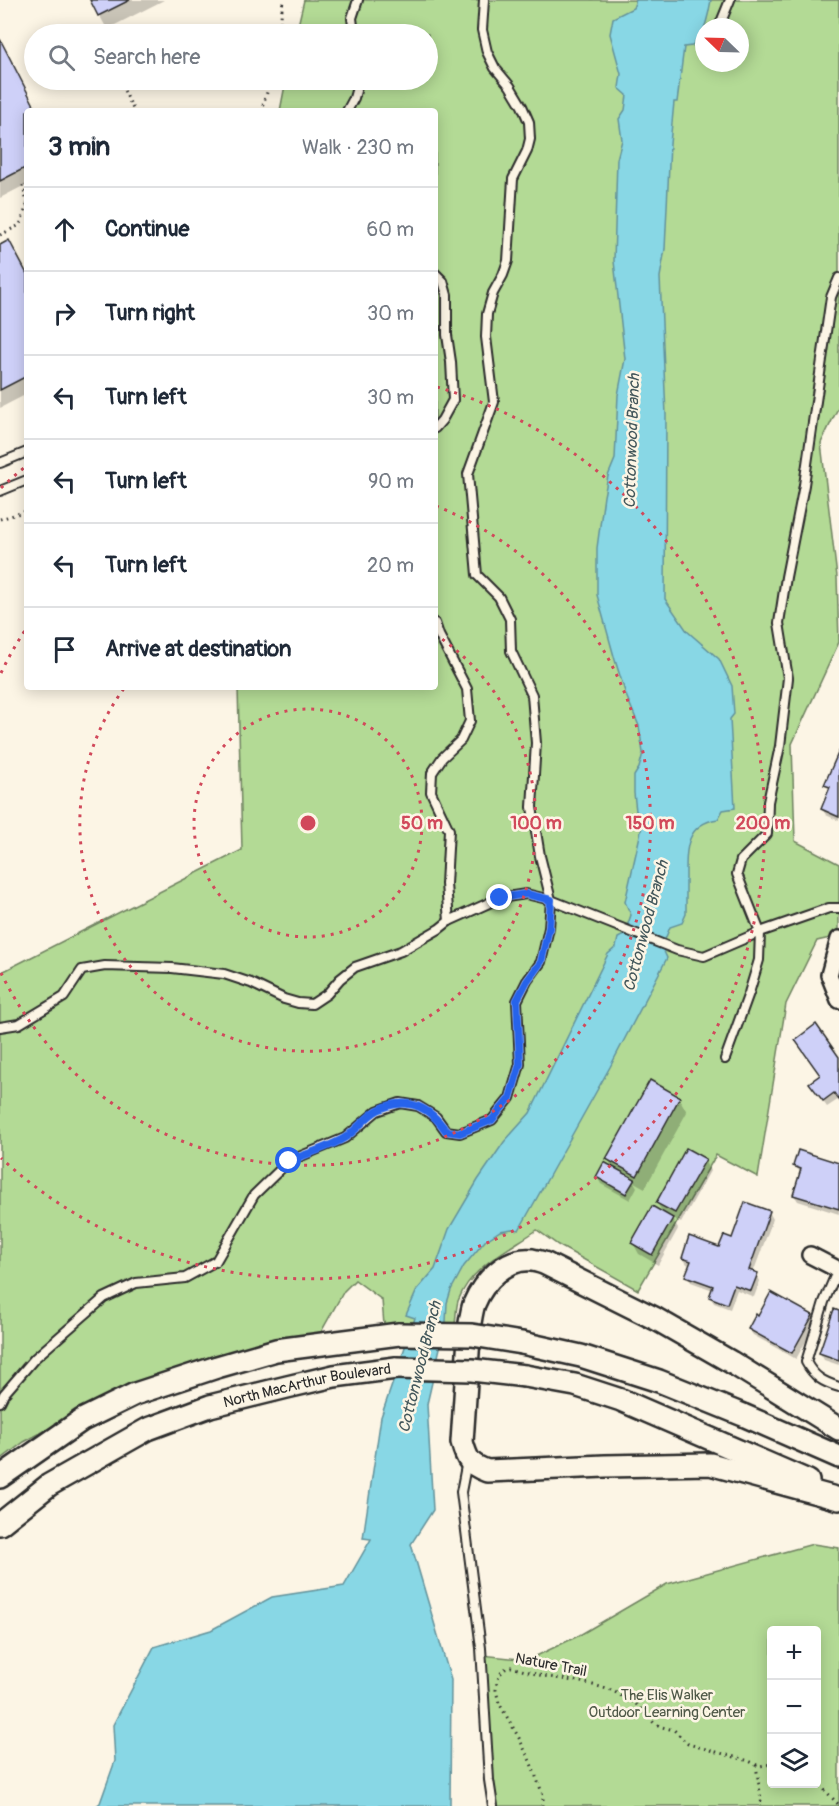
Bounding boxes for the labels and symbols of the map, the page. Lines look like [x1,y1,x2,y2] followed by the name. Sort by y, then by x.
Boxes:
[695,18,749,72] north arrow
[620,372,644,509] water label: Cottonwood Branch
[401,812,443,835] text: 50 m
[510,812,562,835] text: 100 m
[626,812,675,835] text: 150 m
[736,812,790,835] text: 200 m
[298,813,318,833] centre of rings
[619,857,673,994] water label: Cottonwood Branch
[486,884,512,910] route end
[275,1147,301,1173] route start
[394,1298,446,1435] water label: Cottonwood Branch
[221,1359,392,1412] street label: North MacArthur Boulevard
[514,1649,588,1681] street label: Nature Trail
[589,1686,746,1722] park label: The Elis Walker Outdoor Learning Center

